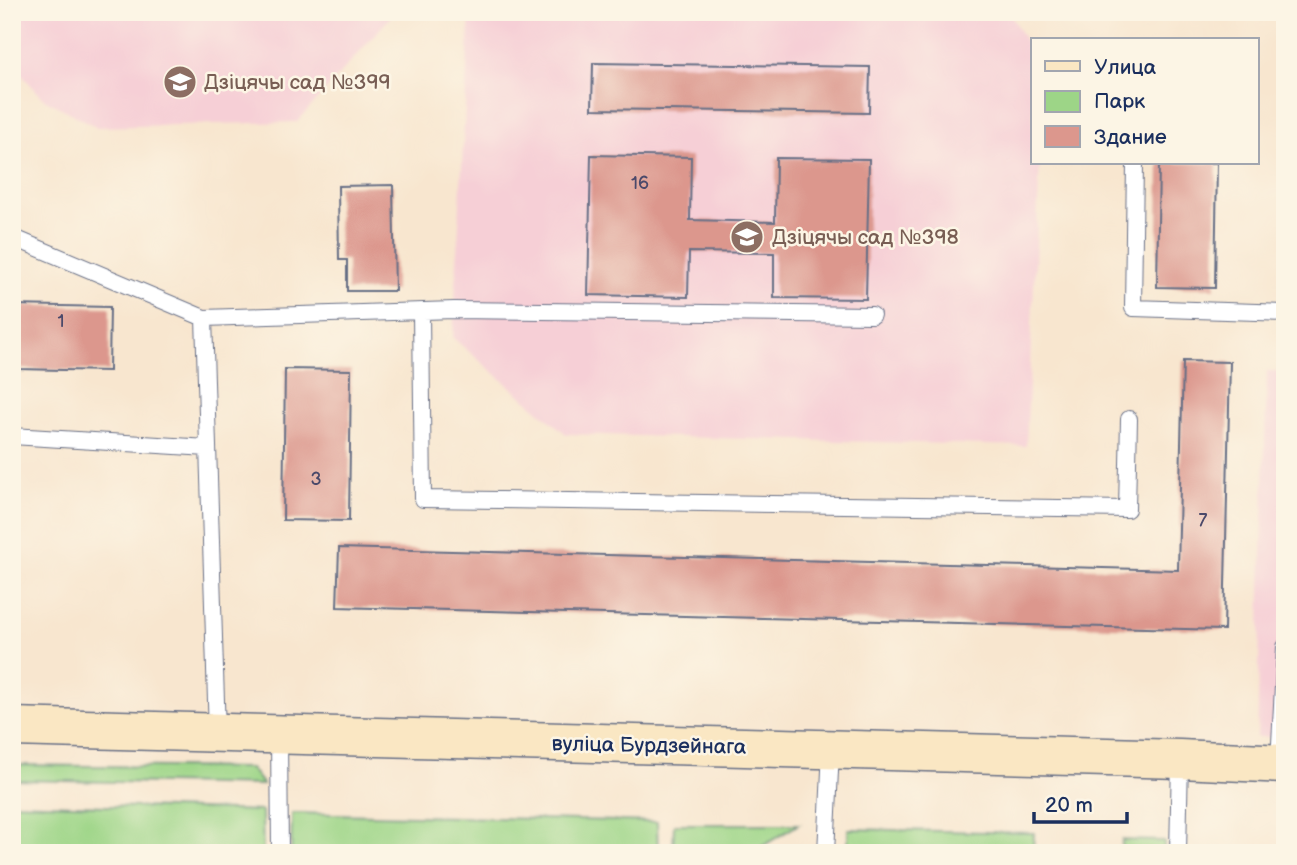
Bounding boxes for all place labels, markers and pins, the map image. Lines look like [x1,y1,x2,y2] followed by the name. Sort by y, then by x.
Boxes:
[161,63,199,101] school or university icon: Дзіцячы сад №399
[204,70,391,95] place label: Дзіцячы сад №399
[728,218,766,256] school or university icon: Дзіцячы сад №398
[772,225,959,250] place label: Дзіцячы сад №398

